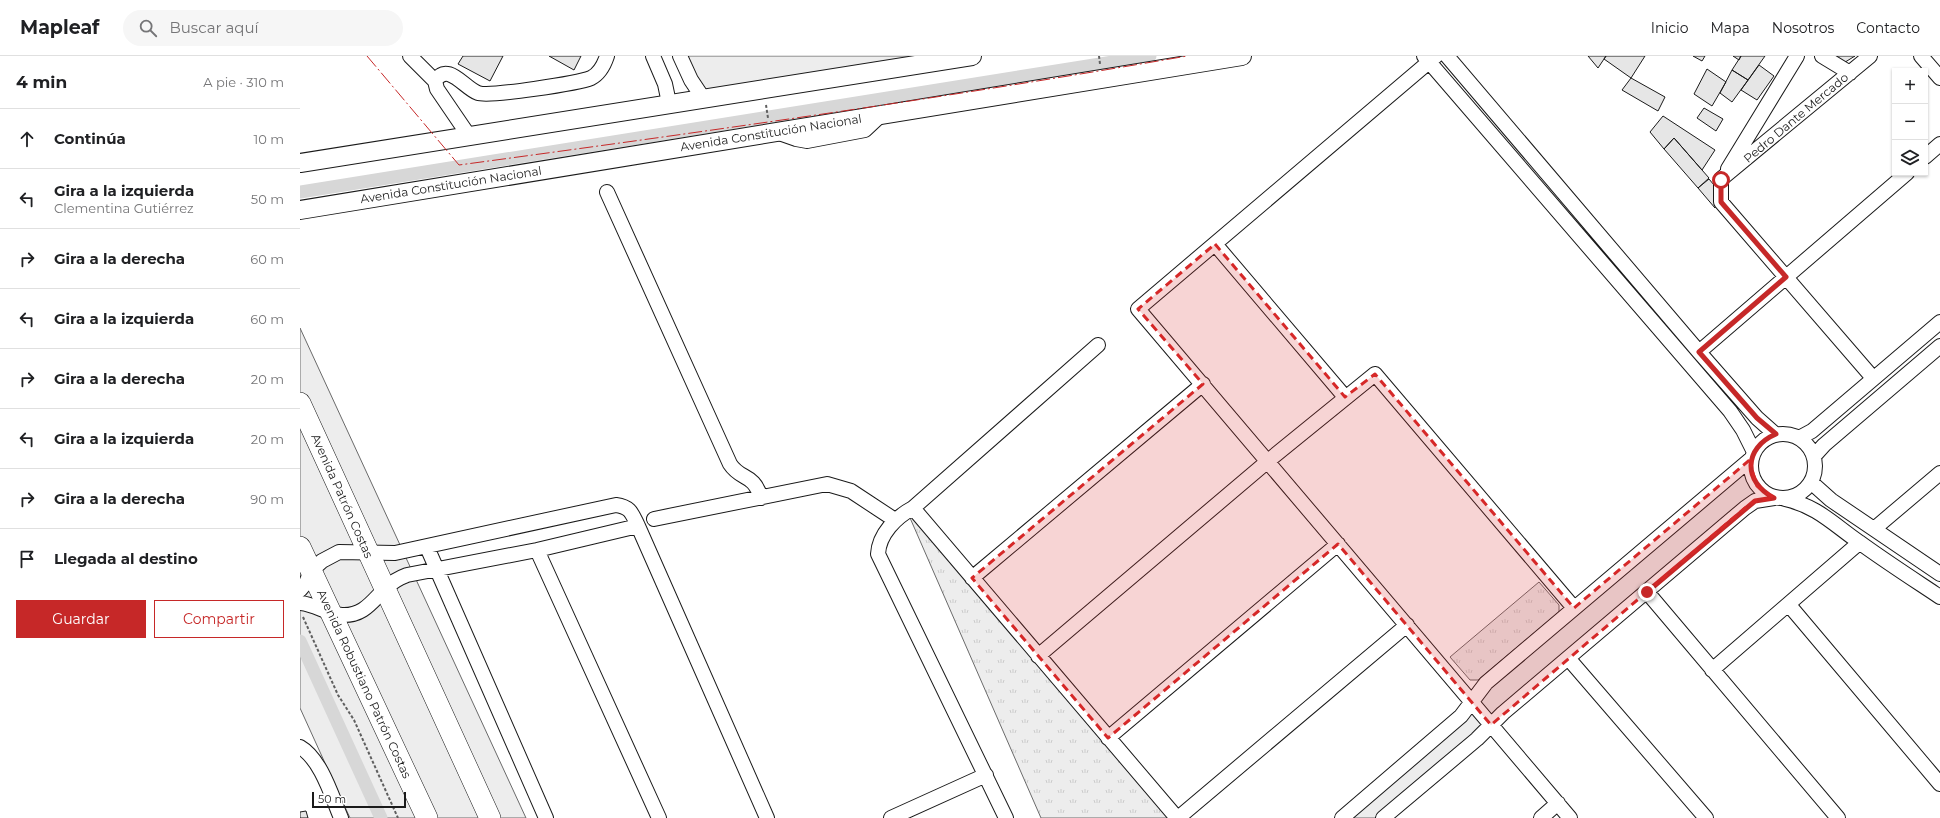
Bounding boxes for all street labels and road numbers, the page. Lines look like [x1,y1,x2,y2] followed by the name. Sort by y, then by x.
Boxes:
[1740,69,1851,166] street label: Pedro Dante Mercado
[679,111,863,154] street label: Avenida Constitución Nacional
[359,163,543,206] street label: Avenida Constitución Nacional
[308,431,377,560] street label: Avenida Patrón Costas
[314,587,415,781] street label: Avenida Robustiano Patrón Costas

